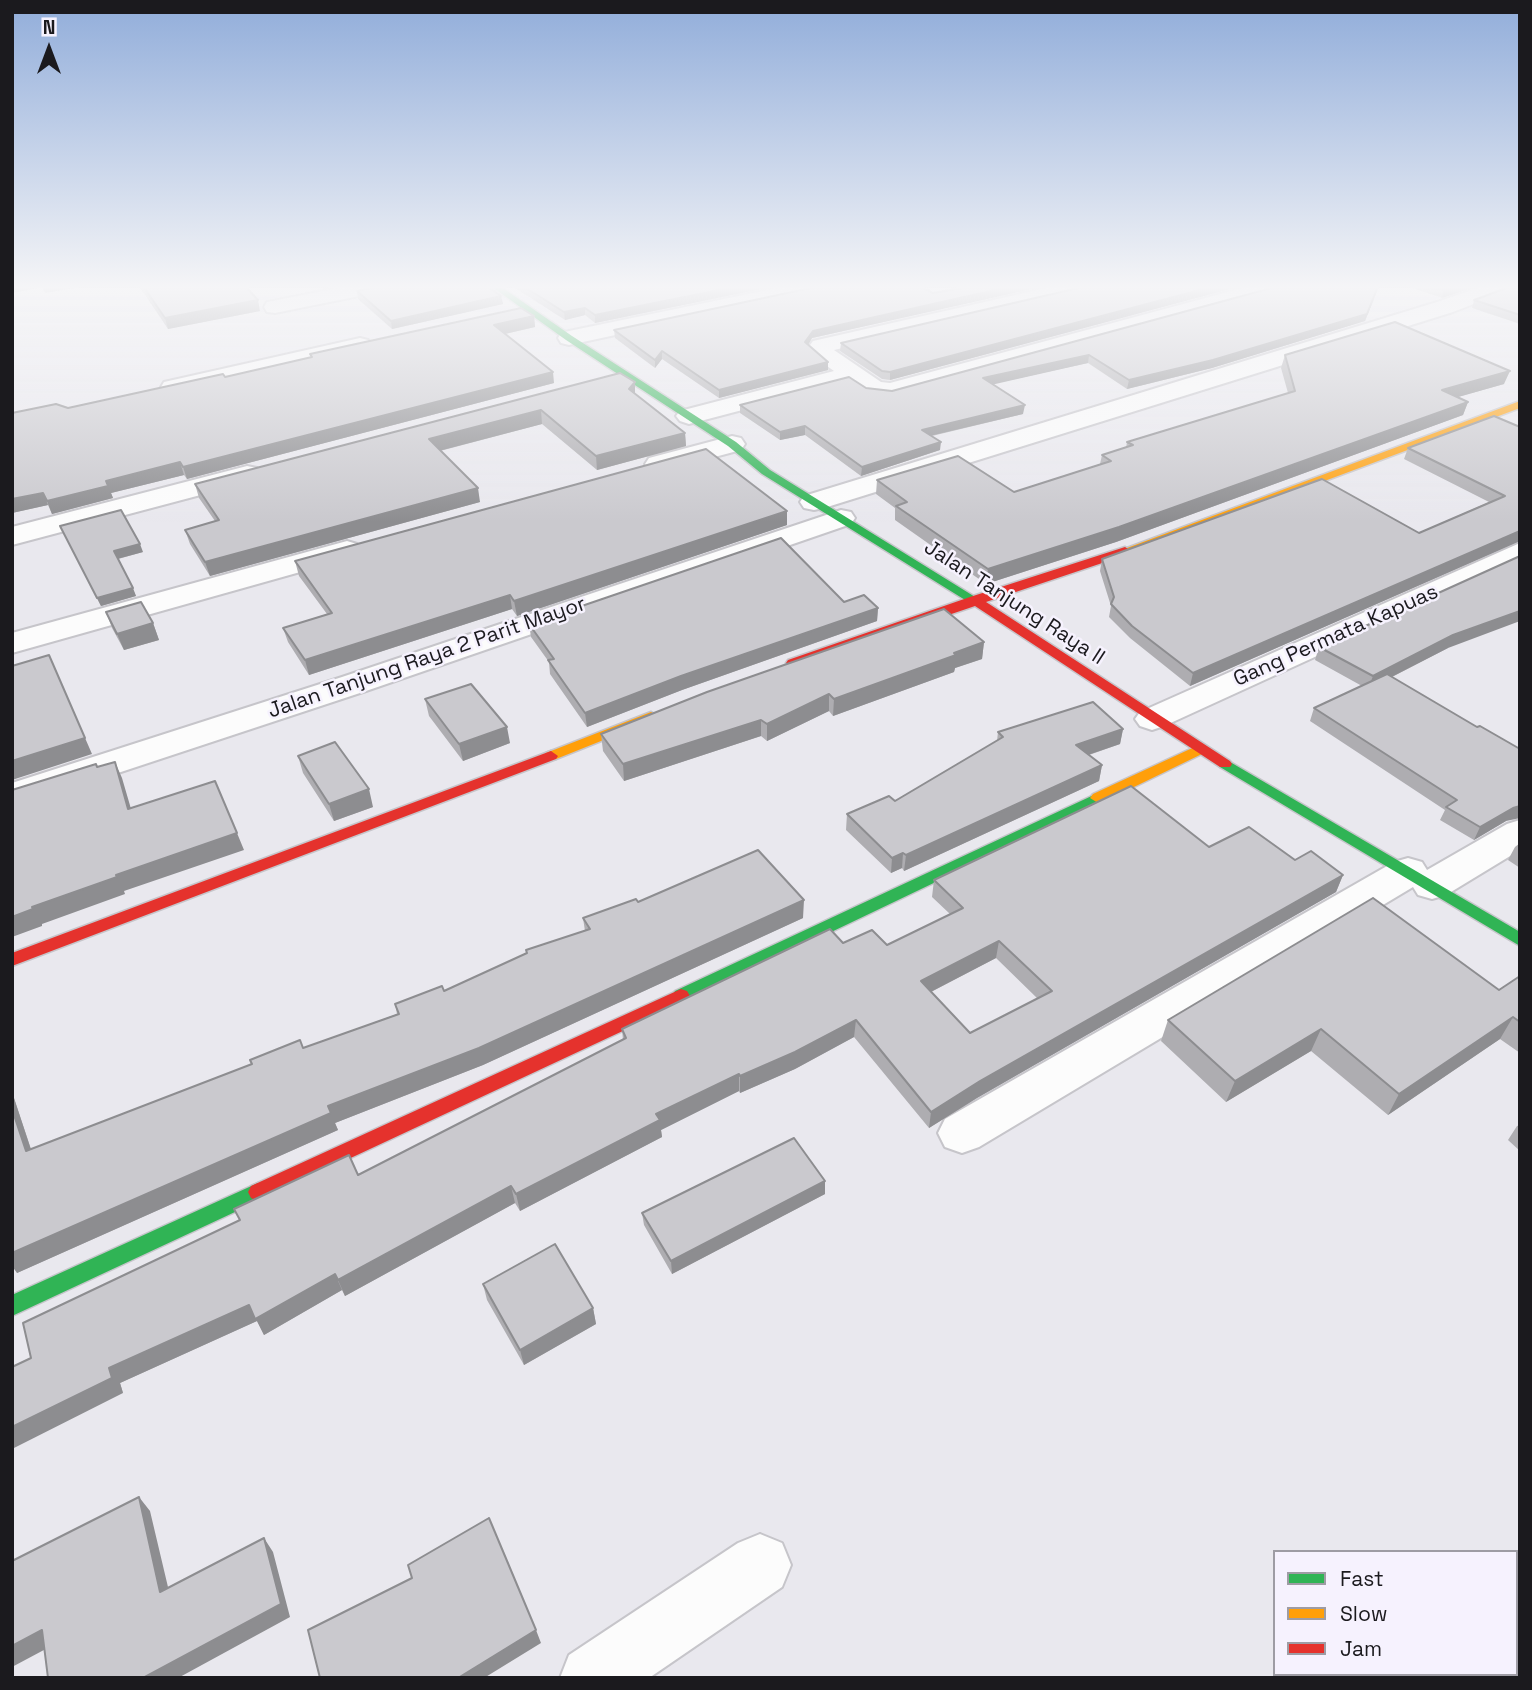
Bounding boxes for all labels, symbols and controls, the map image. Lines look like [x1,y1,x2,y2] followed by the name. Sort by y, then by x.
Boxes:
[14,14,84,84] north arrow
[43,15,55,40] text: N
[919,535,1109,671] street label: Jalan Tanjung Raya II
[1230,580,1442,692] street label: Gang Permata Kapuas
[265,592,589,724] street label: Jalan Tanjung Raya 2 Parit Mayor
[1273,1550,1518,1676] legend
[1340,1565,1384,1592] text: Fast
[1340,1600,1388,1627] text: Slow
[1340,1635,1382,1662] text: Jam

